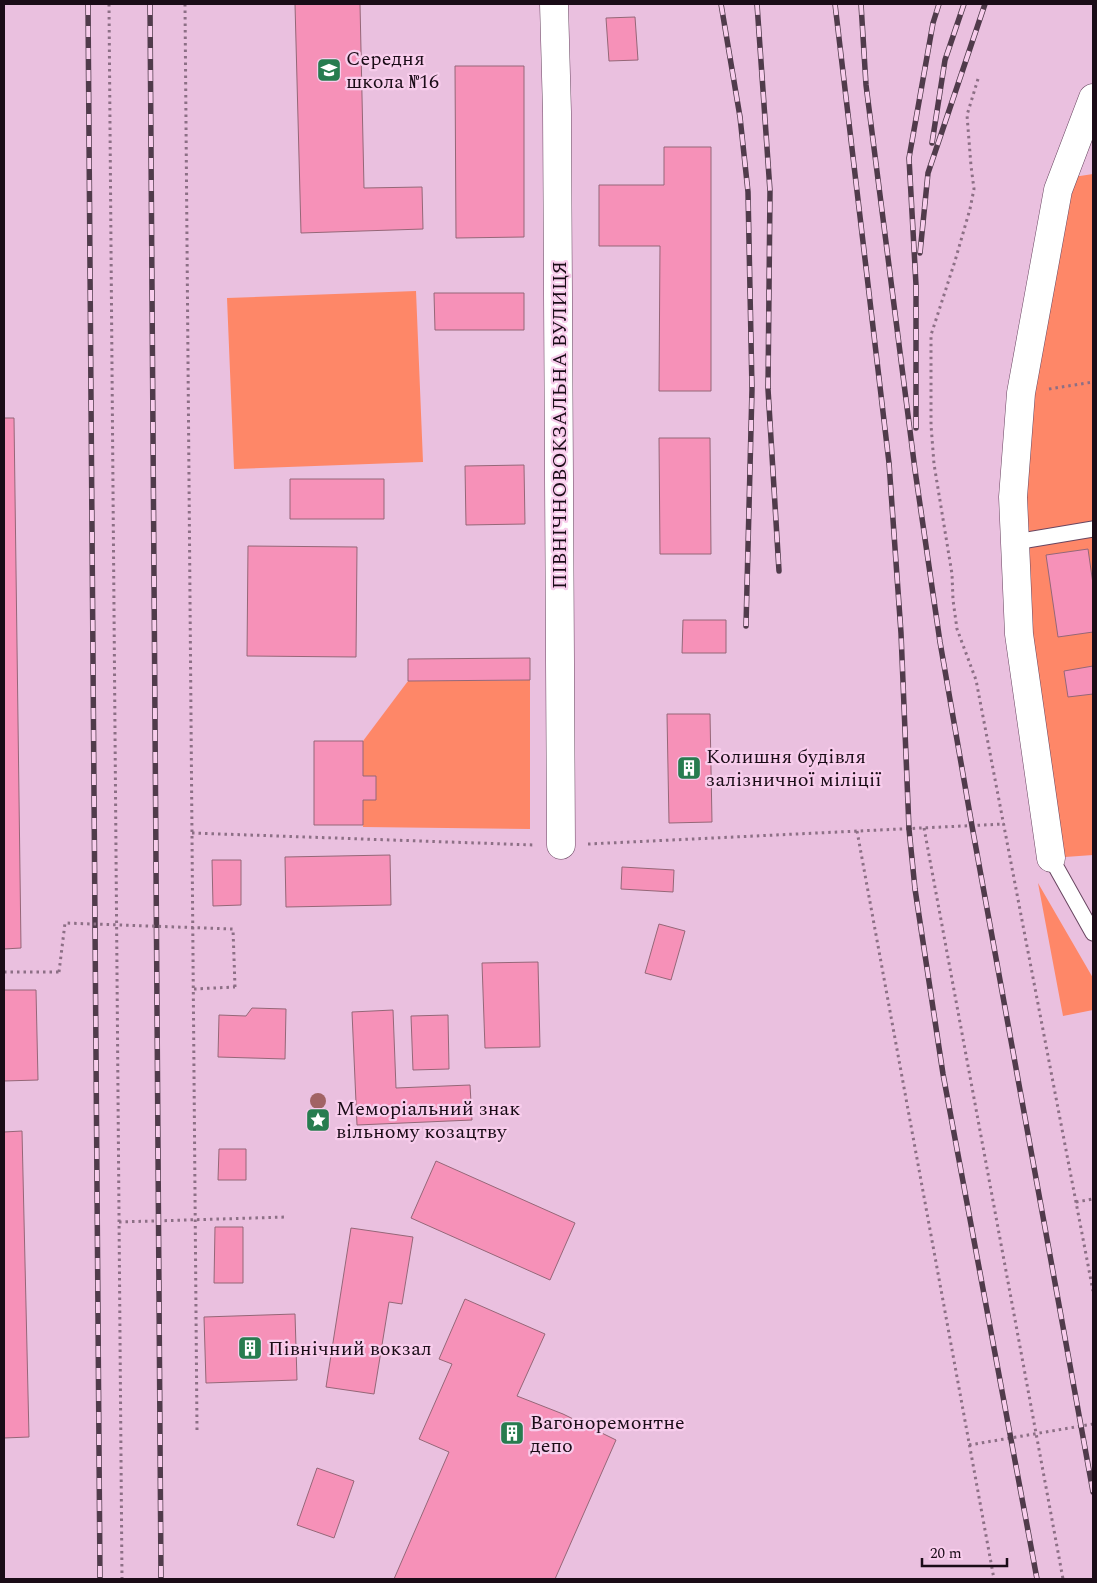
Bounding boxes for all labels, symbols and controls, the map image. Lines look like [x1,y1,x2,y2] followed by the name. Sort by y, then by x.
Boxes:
[346,44,439,97] place label: Середня школа №16
[316,57,342,83] school or university icon: Середня школа №16
[545,261,575,589] street label: ПІВНІЧНОВОКЗАЛЬНА ВУЛИЦЯ
[706,742,881,795] place label: Колишня будівля залізничної міліції
[676,755,702,781] building icon: Колишня будівля залізничної міліції
[336,1094,520,1147] place label: Меморіальний знак вільному козацтву
[305,1107,331,1133] place icon: Меморіальний знак вільному козацтву
[268,1334,432,1364] place label: Північний вокзал
[237,1335,263,1361] building icon: Північний вокзал
[530,1408,685,1461] place label: Вагоноремонтне депо
[499,1420,525,1446] building icon: Вагоноремонтне депо
[922,1536,1007,1568] scale bar
[930,1542,962,1565] text: 20 m

